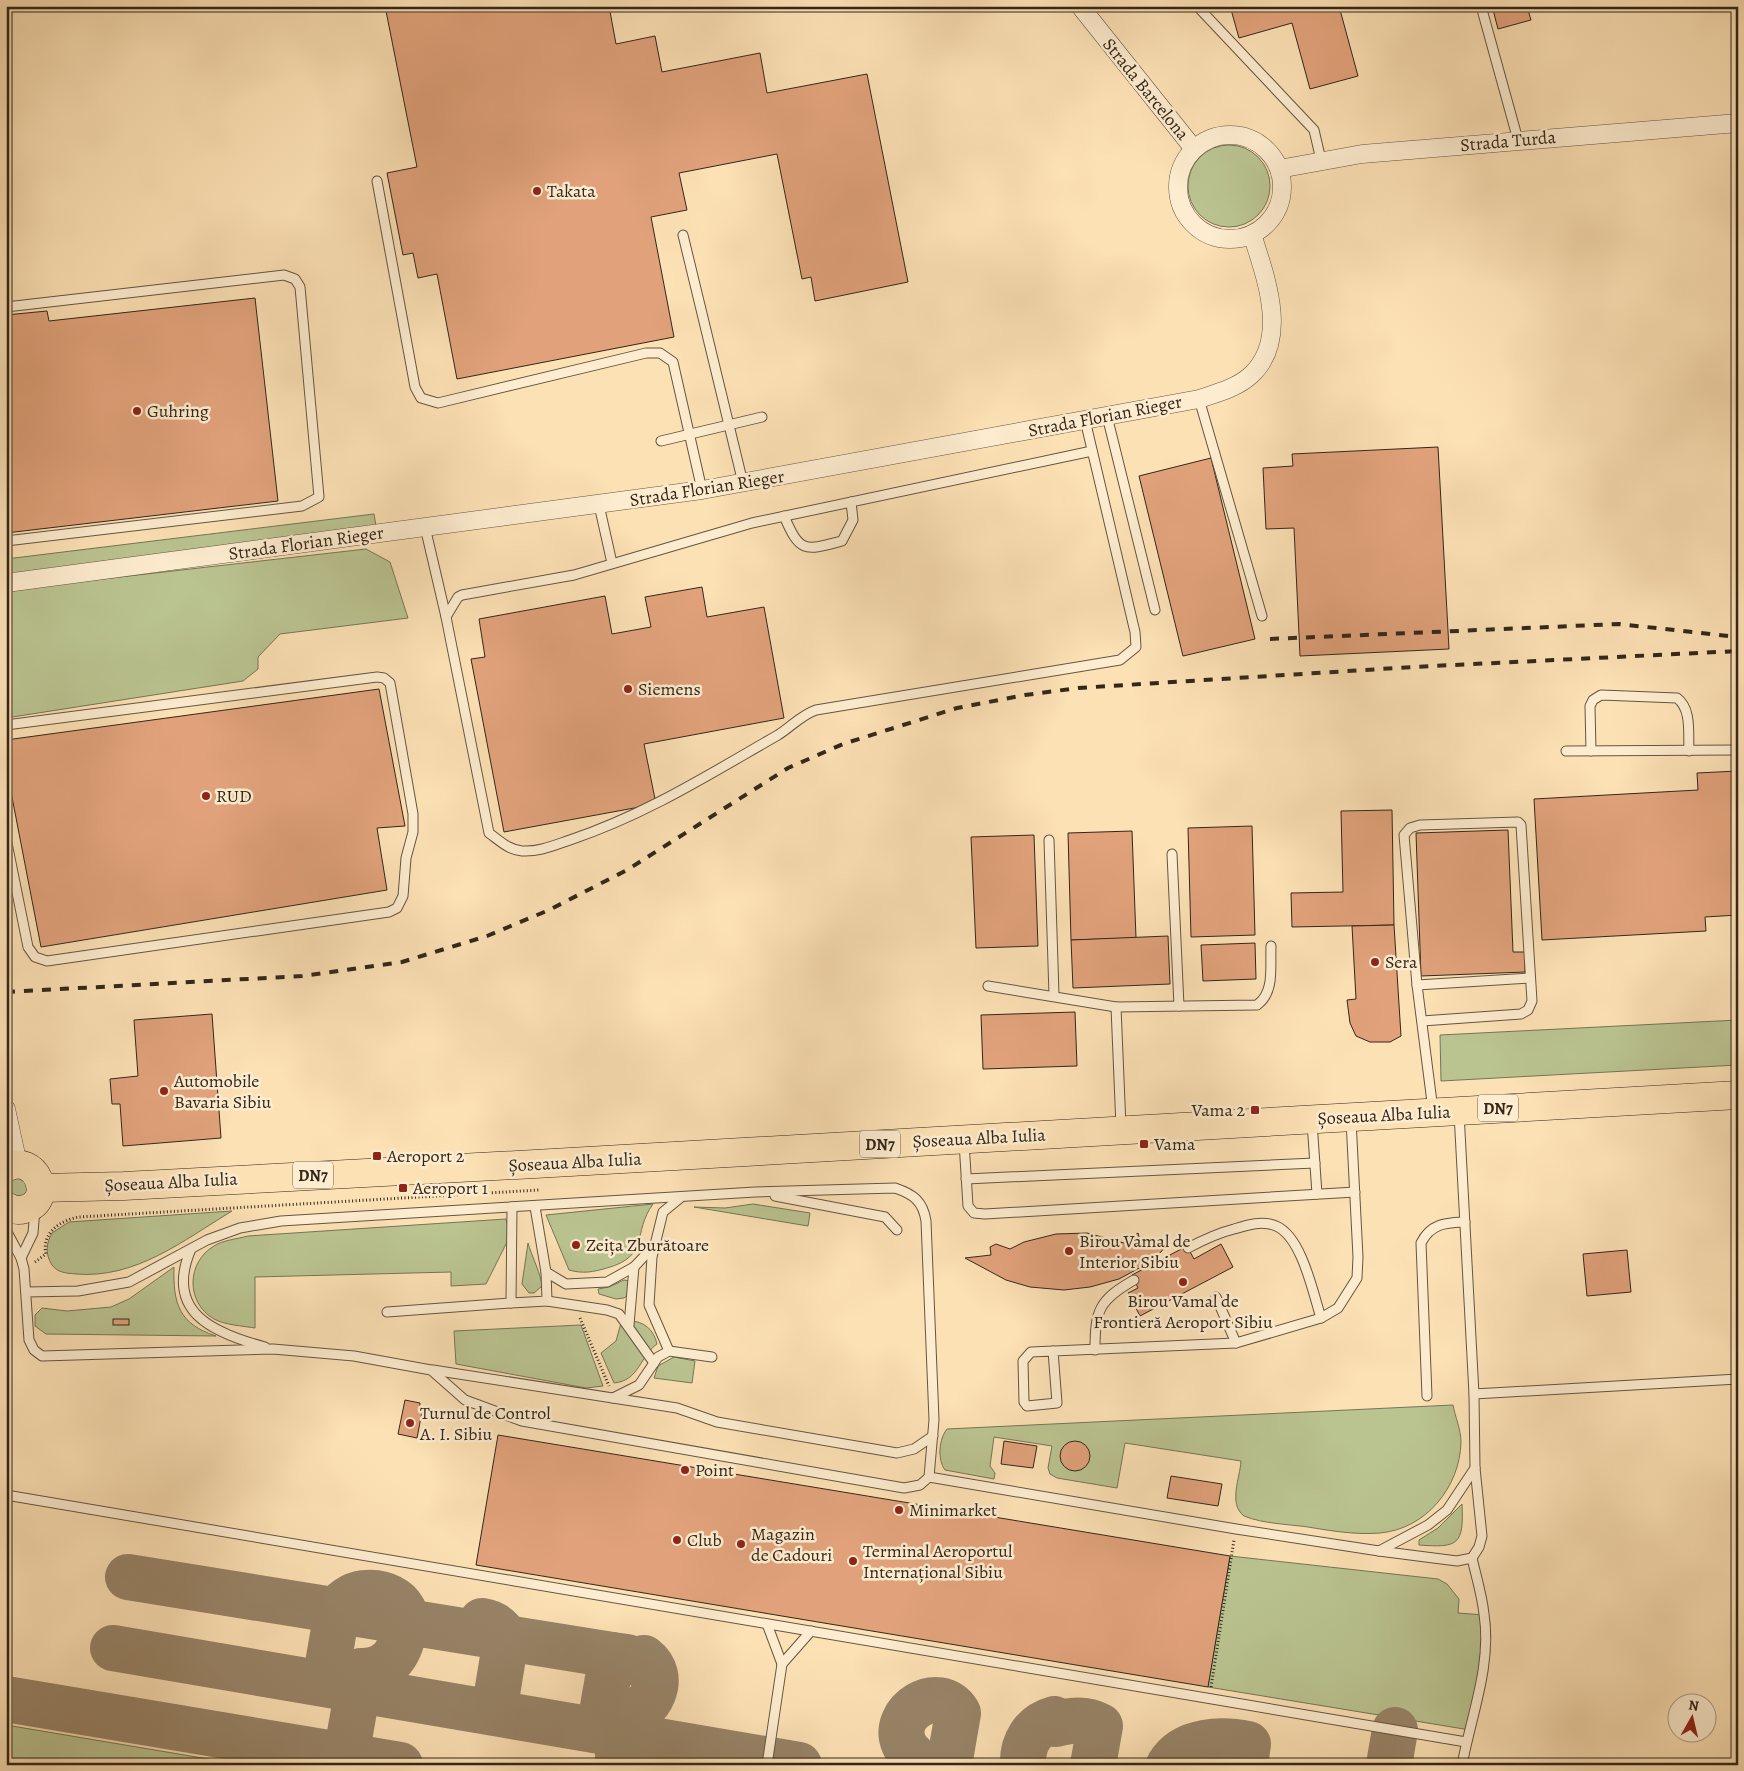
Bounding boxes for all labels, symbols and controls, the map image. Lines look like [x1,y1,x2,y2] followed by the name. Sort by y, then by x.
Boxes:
[1097,33,1195,146] street label: Strada Barcelona
[1459,125,1557,157] street label: Strada Turda
[547,179,596,203] place label: Takata
[531,185,543,197] marker: Takata
[1026,389,1184,443] street label: Strada Florian Rieger
[147,399,209,423] place label: Guhring
[131,405,143,417] marker: Guhring
[628,464,786,512] street label: Strada Florian Rieger
[227,520,385,566] street label: Strada Florian Rieger
[638,677,701,701] place label: Siemens
[622,683,634,695] marker: Siemens
[216,784,252,808] place label: RUD
[200,790,212,802] marker: RUD
[1385,950,1418,974] place label: Sera
[1369,956,1381,968] marker: Sera
[173,1069,271,1114] place label: Automobile Bavaria Sibiu
[158,1085,170,1097] marker: Automobile Bavaria Sibiu
[1478,1094,1518,1122] road number: DN7
[1191,1098,1245,1122] place label: Vama 2
[1317,1099,1452,1130] street label: Șoseaua Alba Iulia
[1249,1104,1261,1116] marker: Vama 2
[912,1122,1047,1153] street label: Șoseaua Alba Iulia
[860,1130,900,1158] road number: DN7
[1153,1132,1196,1156] place label: Vama
[1138,1138,1150,1150] marker: Vama
[386,1144,465,1168] place label: Aeroport 2
[508,1146,643,1177] street label: Șoseaua Alba Iulia
[371,1150,383,1162] marker: Aeroport 2
[293,1162,333,1188] road number: DN7
[104,1166,239,1197] street label: Șoseaua Alba Iulia
[412,1176,488,1200] place label: Aeroport 1
[397,1182,409,1194] marker: Aeroport 1
[1079,1229,1191,1274] place label: Birou Vamal de Interior Sibiu
[586,1233,709,1257] place label: Zeița Zburătoare
[570,1239,582,1251] marker: Zeița Zburătoare
[1063,1245,1075,1257] marker: Birou Vamal de Interior Sibiu
[1177,1276,1189,1288] marker: Birou Vamal de Frontieră Aeroport Sibiu
[1093,1289,1273,1334] place label: Birou Vamal de Frontieră Aeroport Sibiu
[419,1401,551,1446] place label: Turnul de Control A. I. Sibiu
[404,1417,416,1429] marker: Turnul de Control A. I. Sibiu
[695,1458,734,1482] place label: Point
[679,1464,691,1476] marker: Point
[909,1498,997,1522] place label: Minimarket
[893,1504,905,1516] marker: Minimarket
[751,1522,832,1567] place label: Magazin de Cadouri
[687,1528,722,1552] place label: Club
[671,1534,683,1546] marker: Club
[735,1538,747,1550] marker: Magazin de Cadouri
[863,1539,1013,1584] place label: Terminal Aeroportul Internațional Sibiu
[847,1555,859,1567] marker: Terminal Aeroportul Internațional Sibiu
[1666,1694,1716,1744] north arrow
[1687,1696,1700,1716] text: N

